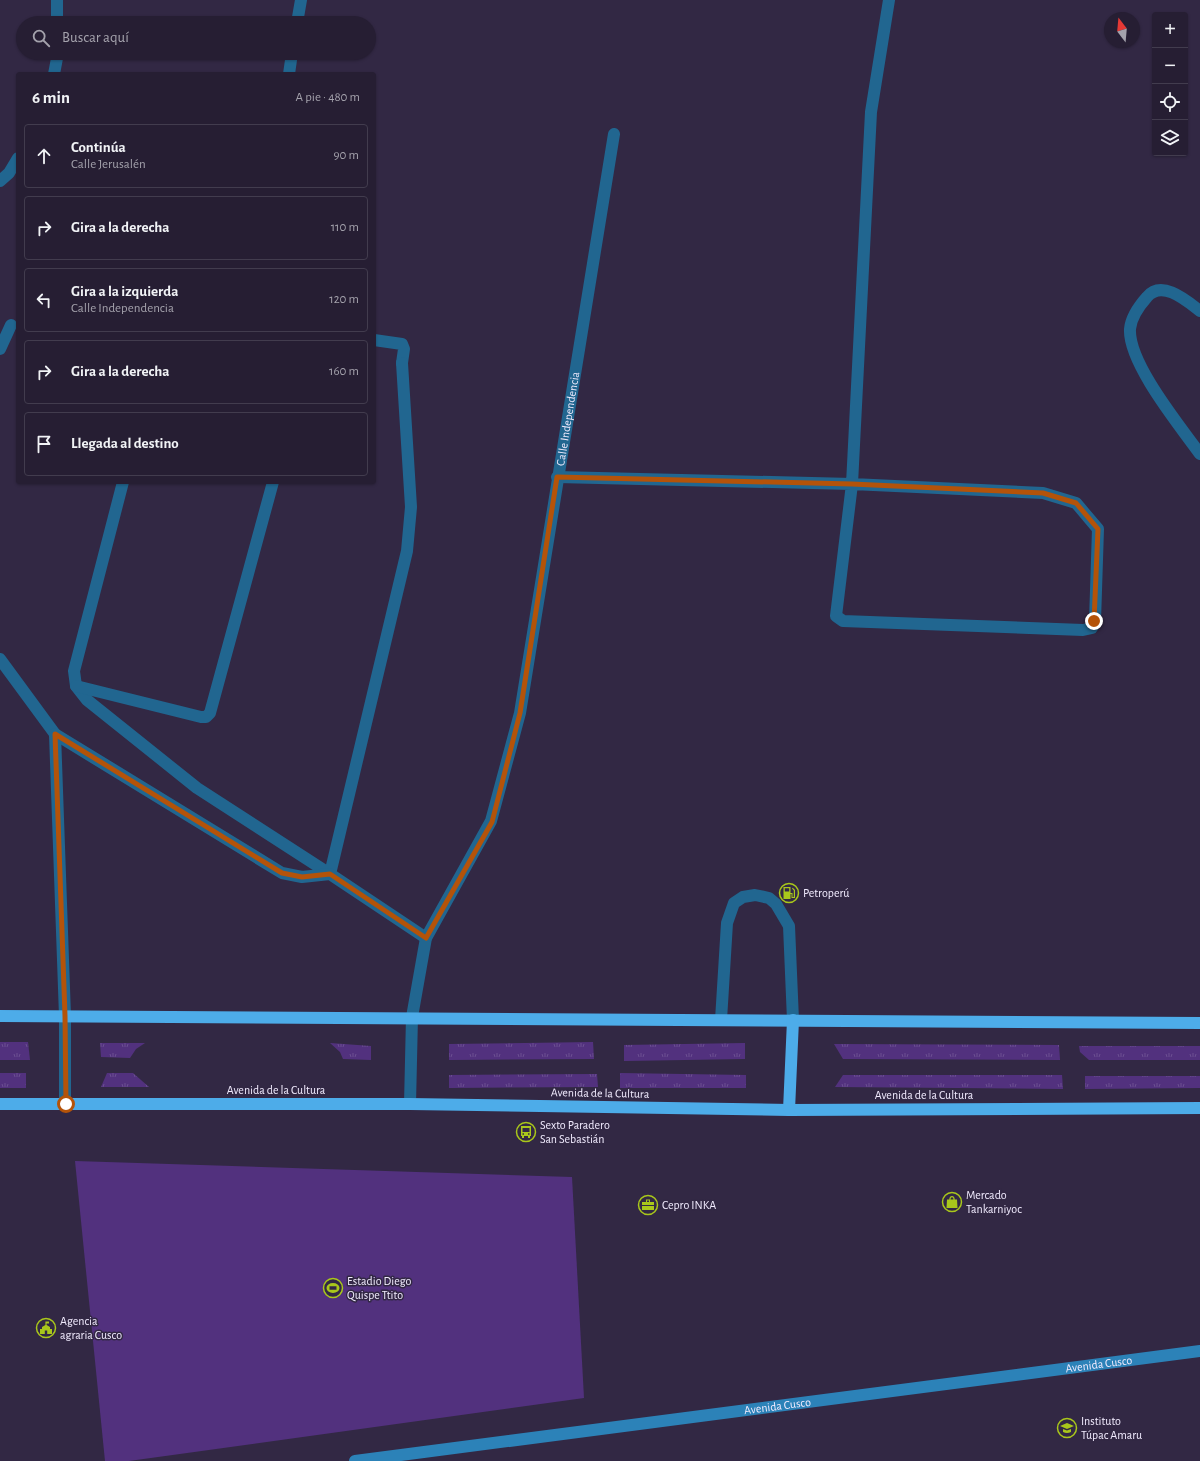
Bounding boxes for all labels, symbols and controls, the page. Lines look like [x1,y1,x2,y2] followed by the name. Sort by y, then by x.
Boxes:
[1104,12,1140,48] north arrow
[1152,12,1188,156] map controls
[1152,12,1188,48] button: +
[16,16,376,60] search box
[30,27,52,49] icon: search
[62,30,129,45] text: Buscar aquí
[1152,48,1188,84] button: −
[1152,84,1188,120] button: locate
[32,89,70,106] text: 6 min
[295,91,360,104] text: A pie · 480 m
[1152,120,1188,156] button: layers
[71,140,126,155] text: Continúa
[33,145,55,167] icon: ahead
[333,149,359,162] text: 90 m
[71,158,146,171] text: Calle Jerusalén
[33,217,55,239] icon: right
[71,220,170,235] text: Gira a la derecha
[331,221,359,234] text: 110 m
[71,284,178,299] text: Gira a la izquierda
[33,289,55,311] icon: left
[329,293,359,306] text: 120 m
[71,302,174,315] text: Calle Independencia
[33,361,55,383] icon: right
[71,364,170,379] text: Gira a la derecha
[329,365,359,378] text: 160 m
[554,370,581,467] street label: Calle Independencia
[33,433,55,455] icon: arrive
[71,436,179,451] text: Llegada al destino
[1085,612,1103,630] route end
[778,882,800,904] fuel station icon: Petroperú
[803,887,850,899] place label: Petroperú
[227,1084,326,1096] street label: Avenida de la Cultura
[551,1086,650,1100] street label: Avenida de la Cultura
[875,1089,974,1101] street label: Avenida de la Cultura
[57,1095,75,1113] route start
[540,1119,610,1145] place label: Sexto Paradero San Sebastián
[515,1121,537,1143] bus stop icon: Sexto Paradero San Sebastián
[966,1189,1022,1216] place label: Mercado Tankarniyoc
[941,1191,963,1213] shop icon: Mercado Tankarniyoc
[637,1194,659,1216] office icon: Cepro INKA
[662,1199,716,1211] place label: Cepro INKA
[347,1275,411,1302] place label: Estadio Diego Quispe Ttito
[322,1277,344,1299] sports icon: Estadio Diego Quispe Ttito
[60,1315,122,1341] place label: Agencia agraria Cusco
[35,1317,57,1339] public building icon: Agencia agraria Cusco
[1065,1354,1133,1374] street label: Avenida Cusco
[743,1396,812,1416] street label: Avenida Cusco
[1081,1415,1142,1441] place label: Instituto Túpac Amaru
[1056,1417,1078,1439] school or university icon: Instituto Túpac Amaru

